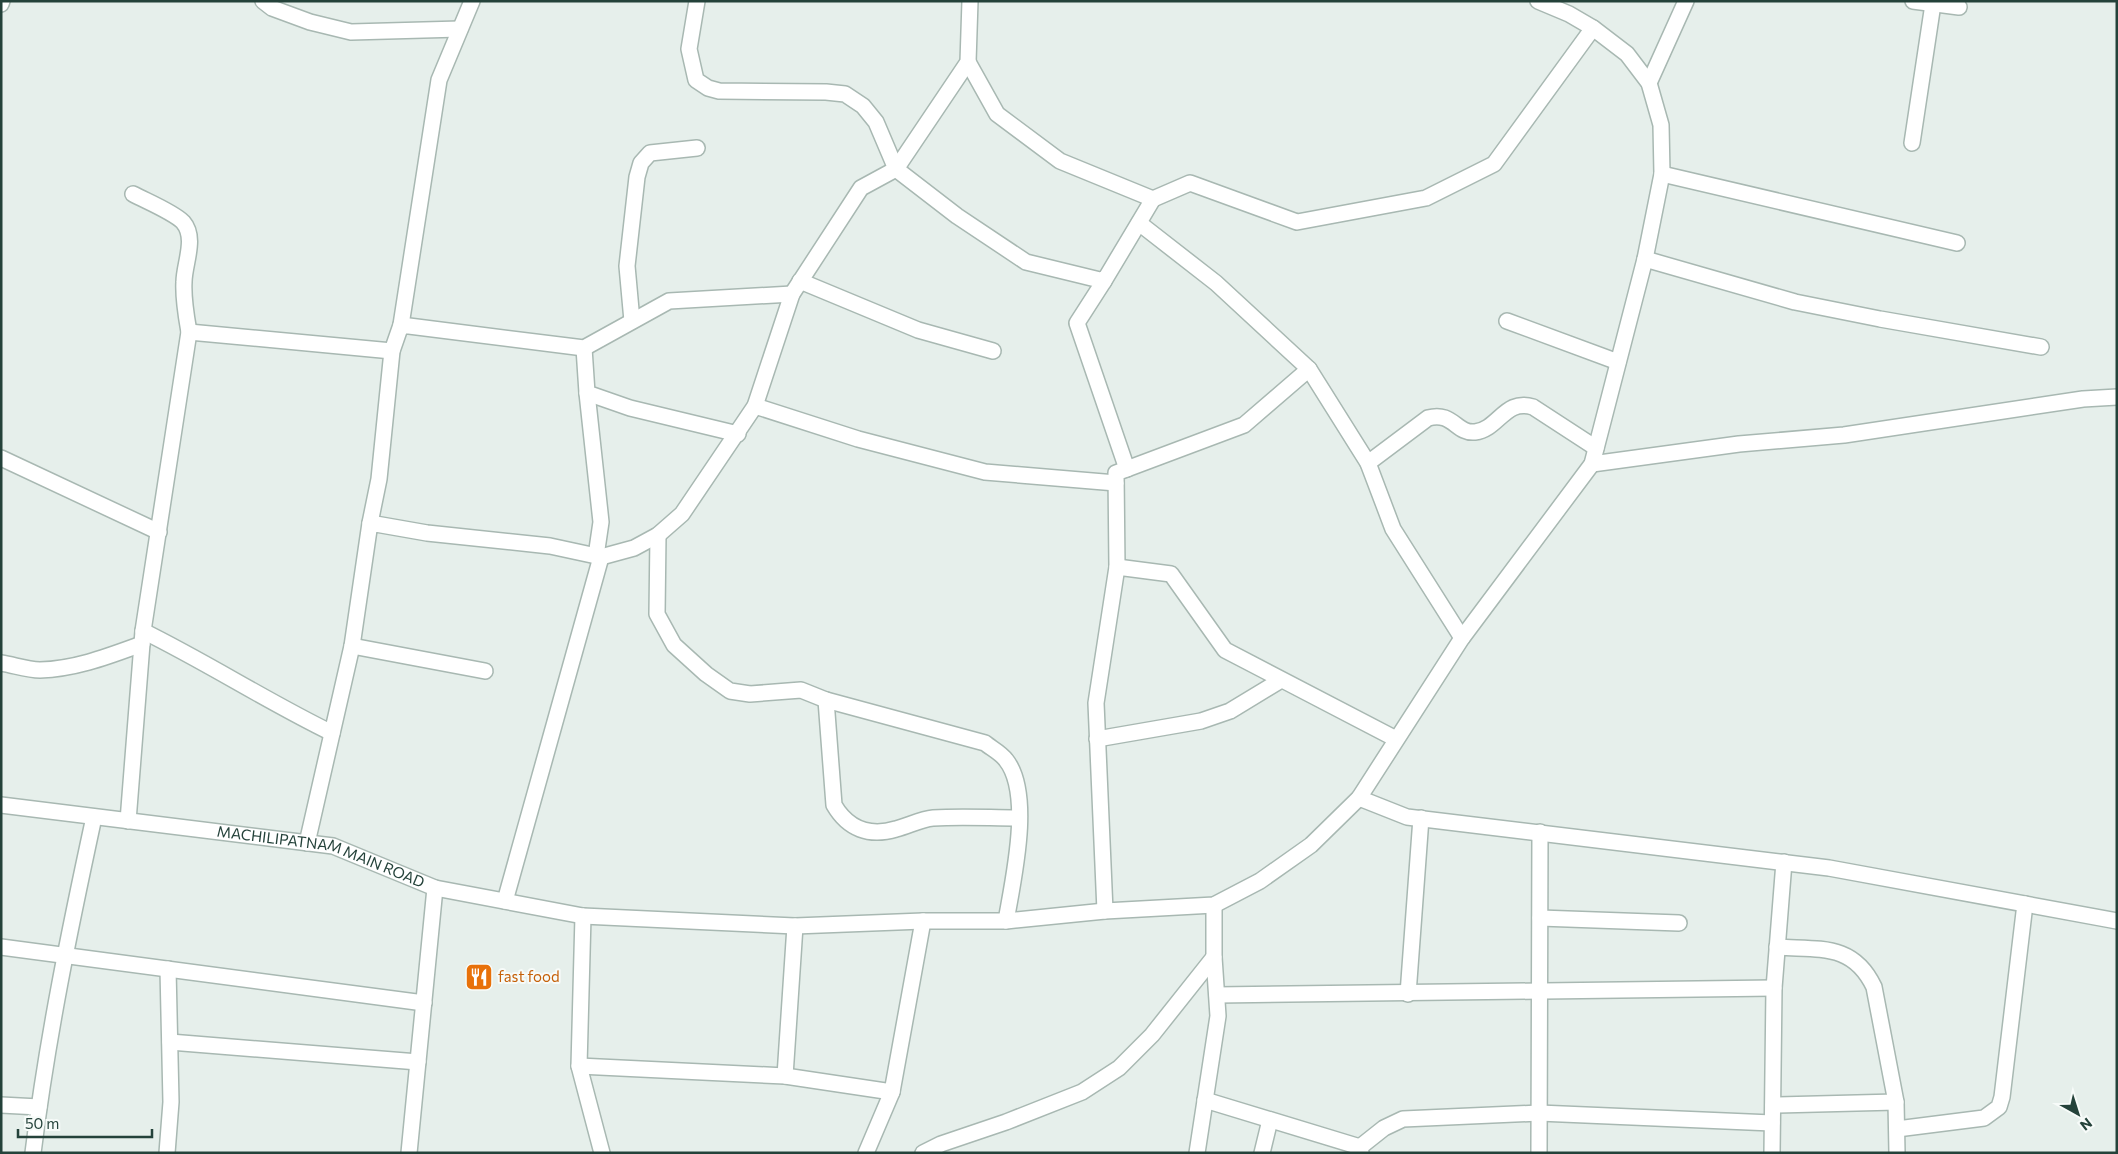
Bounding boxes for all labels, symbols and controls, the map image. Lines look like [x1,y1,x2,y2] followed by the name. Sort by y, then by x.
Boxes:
[216,822,428,891] street label: MACHILIPATNAM MAIN ROAD
[464,962,494,992] restaurant icon: fast food
[498,967,560,985] place label: fast food
[2053,1089,2103,1139] north arrow
[18,1106,151,1138] scale bar
[25,1114,59,1132] text: 50 m
[2077,1115,2096,1134] text: N

